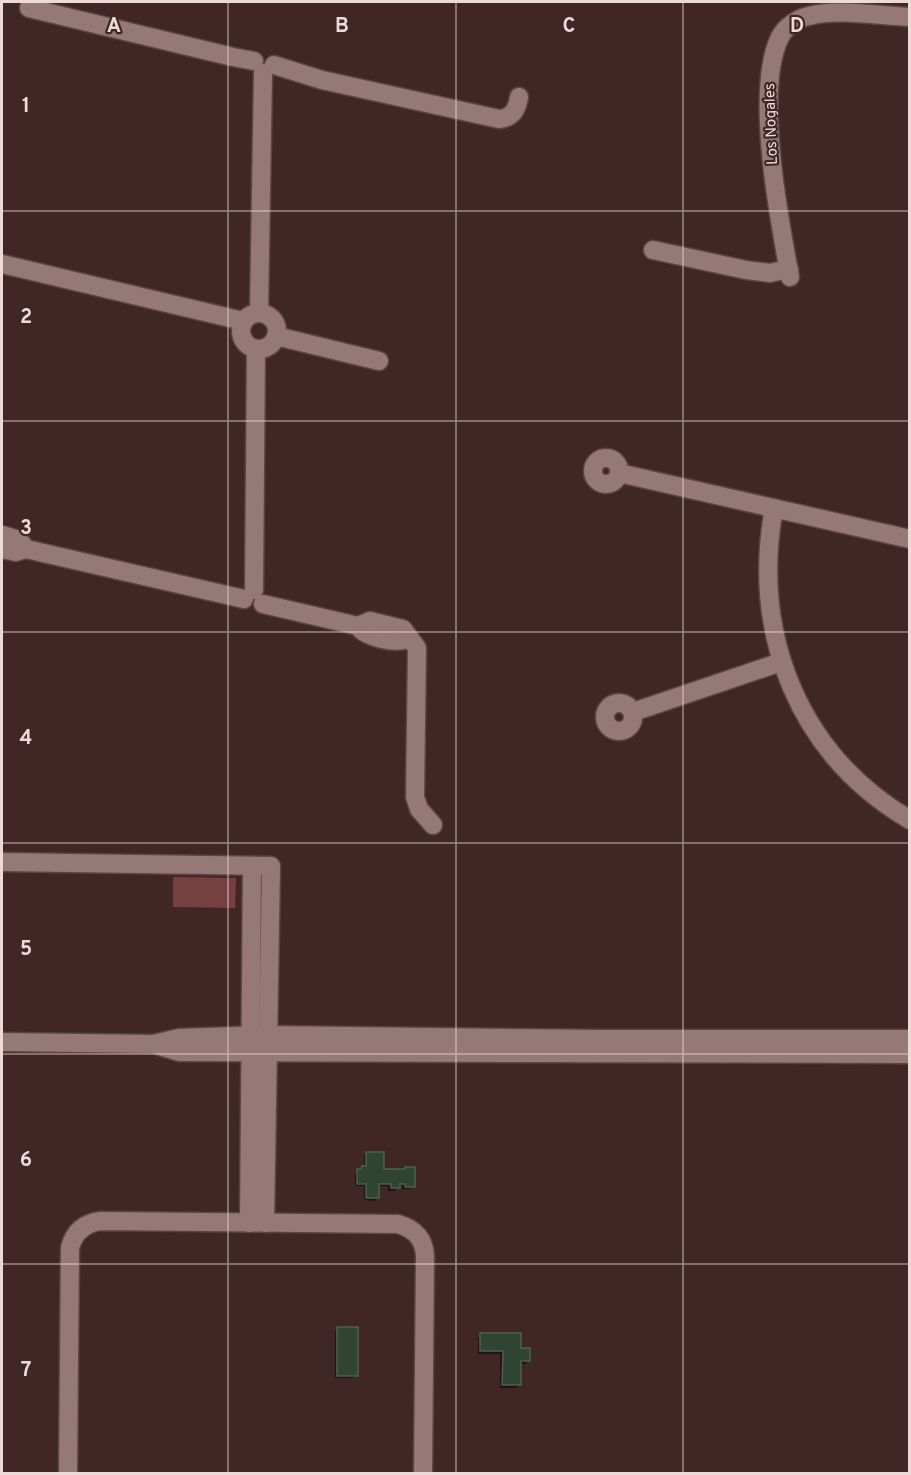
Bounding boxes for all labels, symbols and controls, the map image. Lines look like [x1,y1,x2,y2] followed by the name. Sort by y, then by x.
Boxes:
[107,14,121,40] text: A
[335,14,349,40] text: B
[563,14,575,40] text: C
[790,14,804,40] text: D
[761,83,783,165] street label: Los Nogales
[22,94,30,120] text: 1
[20,305,32,331] text: 2
[20,516,32,542] text: 3
[20,726,32,752] text: 4
[20,937,32,963] text: 5
[20,1148,32,1174] text: 6
[21,1358,31,1384] text: 7

